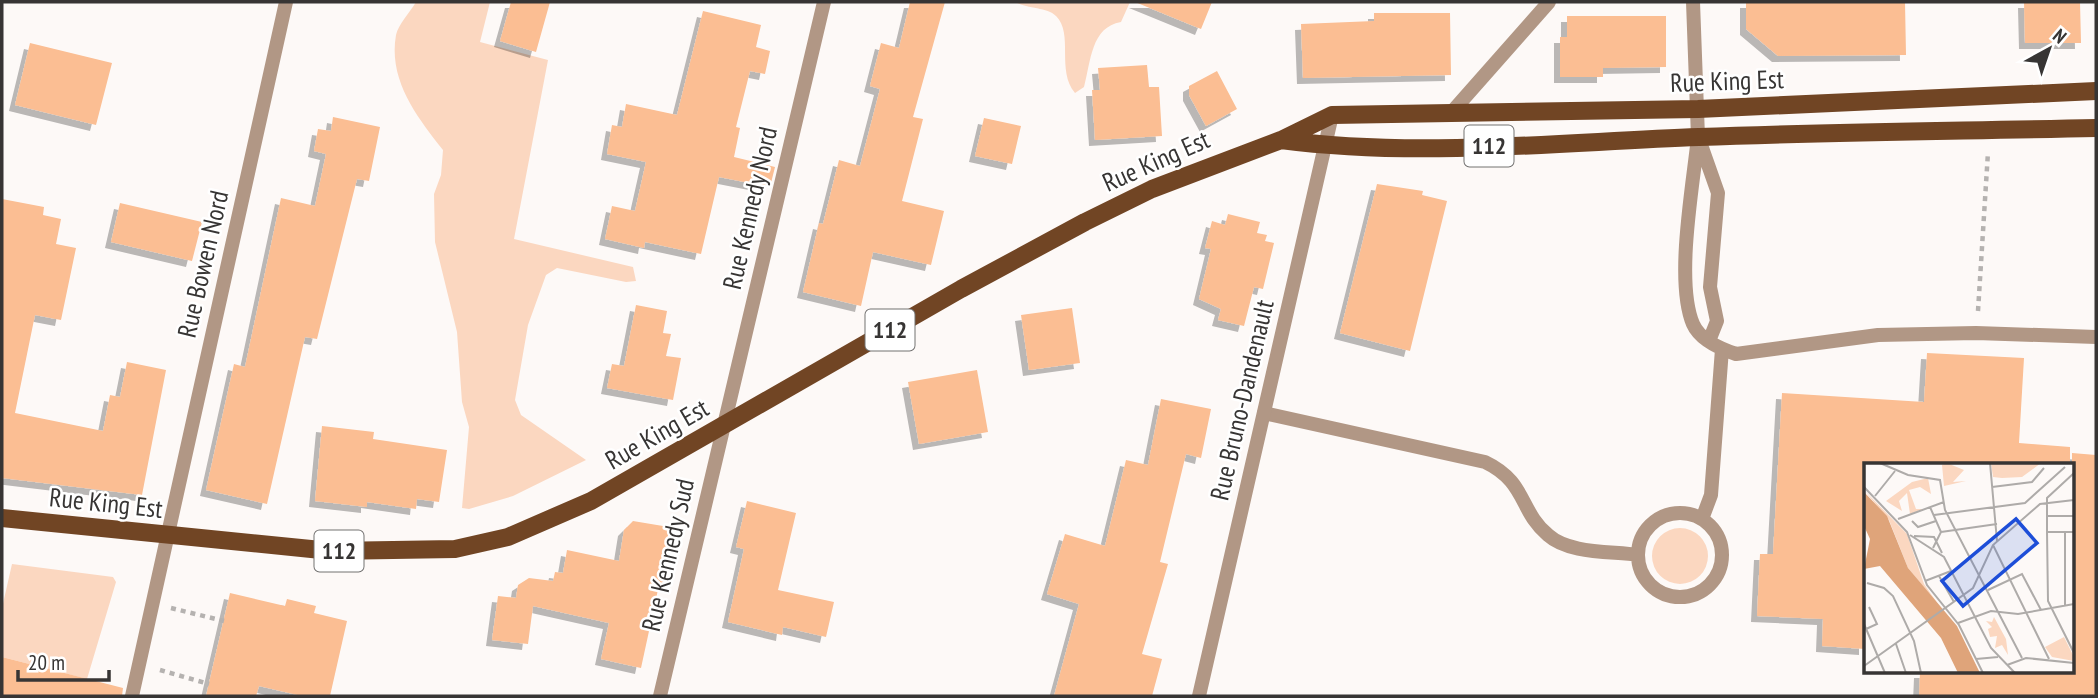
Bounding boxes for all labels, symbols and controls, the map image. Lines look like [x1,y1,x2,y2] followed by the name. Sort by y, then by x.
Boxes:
[2014,14,2084,84] north arrow
[2048,23,2072,48] text: N
[1670,62,1784,99] street label: Rue King Est
[1097,122,1214,199] street label: Rue King Est
[715,124,784,292] street label: Rue Kennedy Nord
[1464,126,1514,166] road number: 112
[170,187,235,341] street label: Rue Bowen Nord
[1202,296,1281,503] street label: Rue Bruno-Dandenault
[866,310,914,351] road number: 112
[599,391,714,476] street label: Rue King Est
[1864,463,2074,674] inset map
[634,475,701,634] street label: Rue Kennedy Sud
[48,480,164,525] street label: Rue King Est
[314,530,364,572] road number: 112
[18,638,108,682] scale bar
[28,649,65,676] text: 20 m

